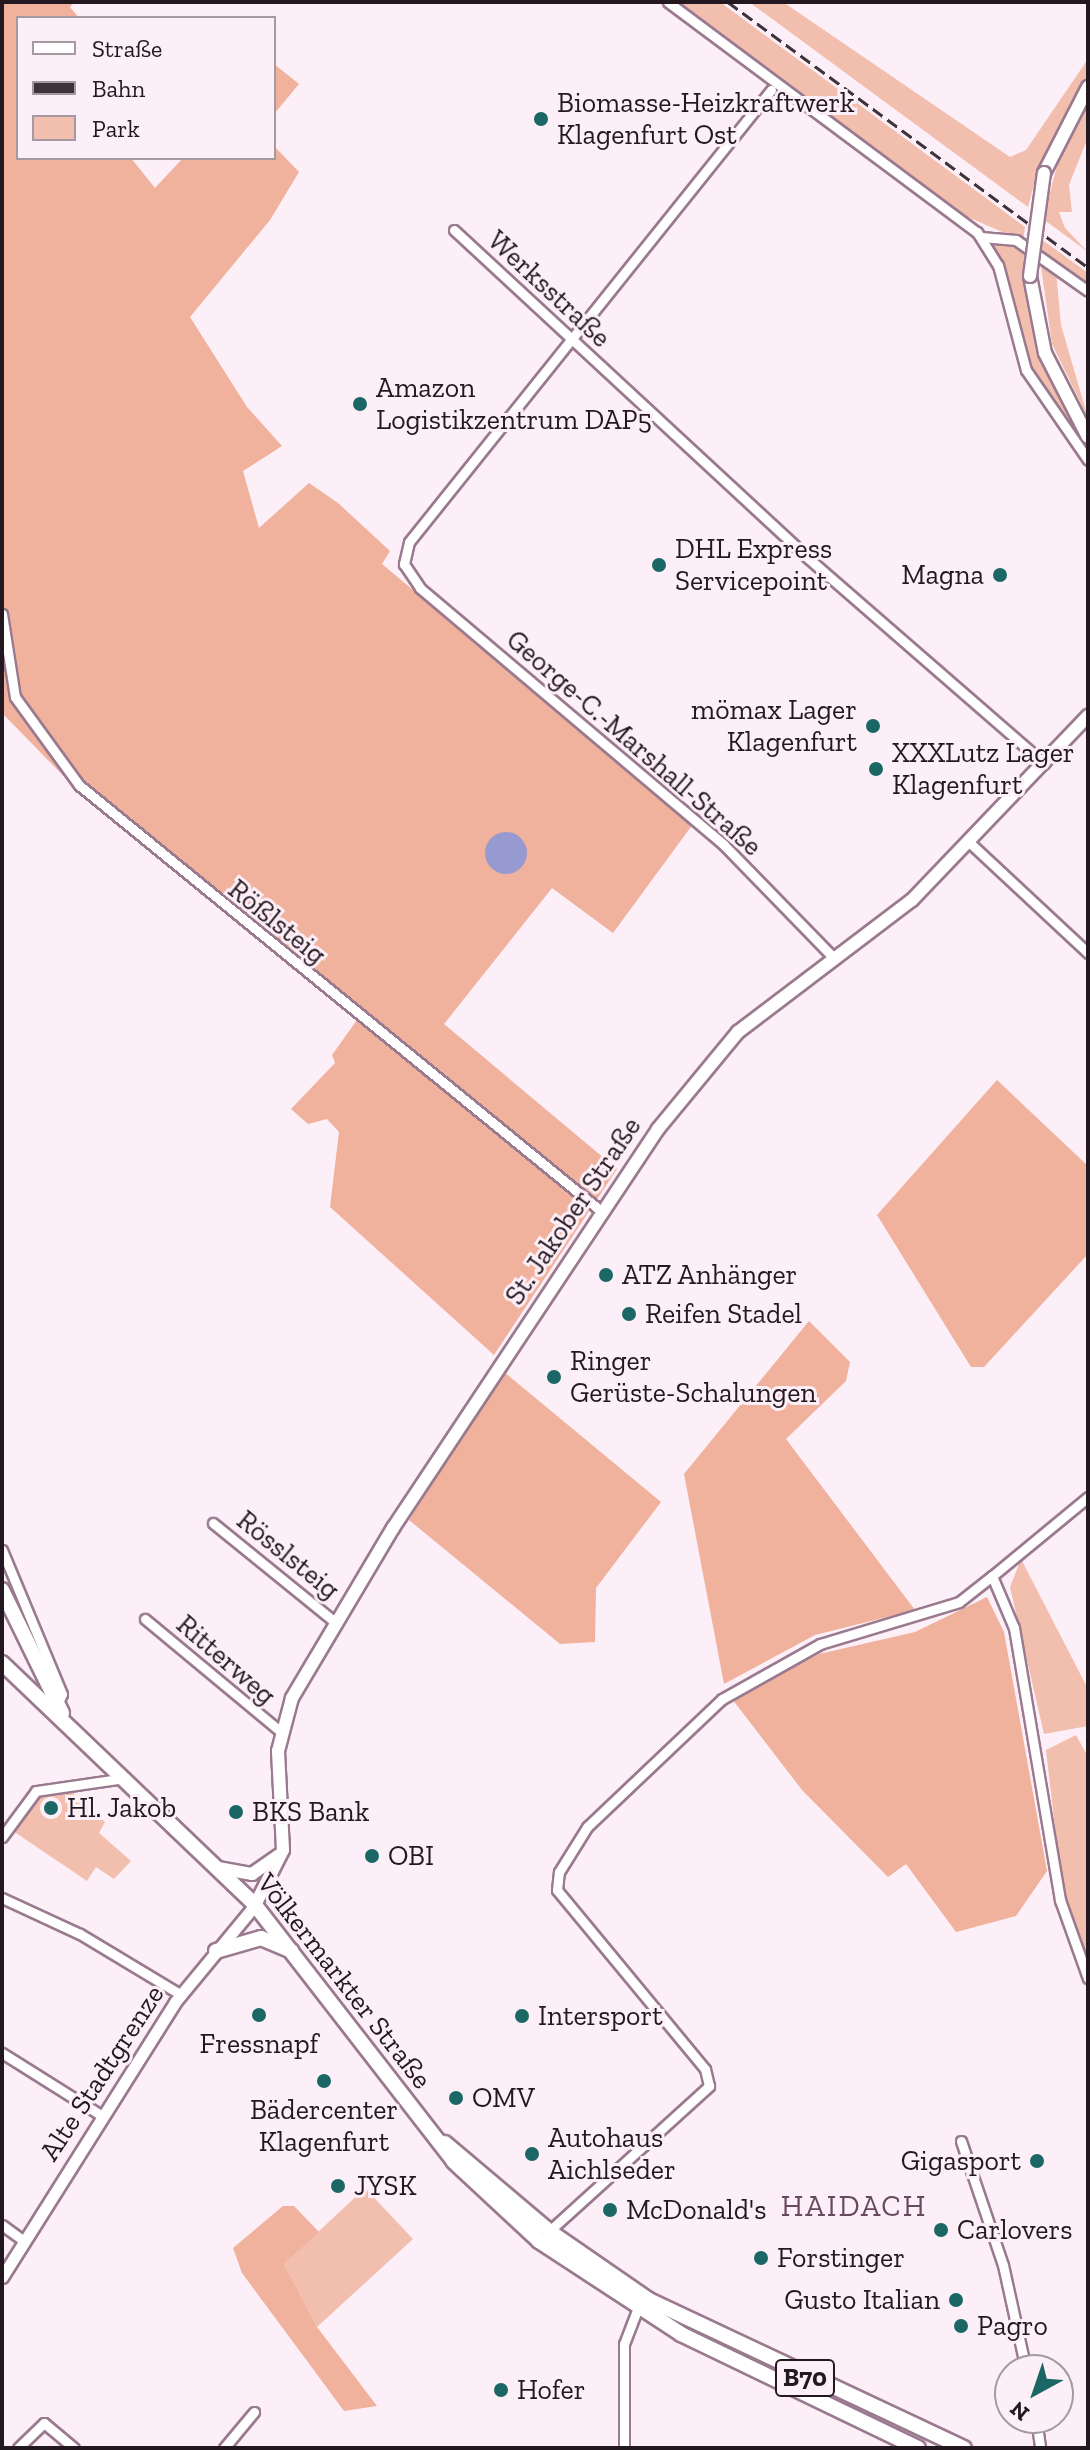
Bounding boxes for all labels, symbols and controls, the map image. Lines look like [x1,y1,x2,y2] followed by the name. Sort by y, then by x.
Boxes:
[16,16,276,160] legend
[92,34,162,63] text: Straße
[92,74,145,103] text: Bahn
[557,86,855,152] place label: Biomasse-Heizkraftwerk Klagenfurt Ost
[532,110,550,128] marker: Biomasse-Heizkraftwerk Klagenfurt Ost
[92,114,140,143] text: Park
[481,224,617,354] street label: Werksstraße
[376,371,652,437] place label: Amazon Logistikzentrum DAP5
[351,395,369,413] marker: Amazon Logistikzentrum DAP5
[675,532,833,598] place label: DHL Express Servicepoint
[650,556,668,574] marker: DHL Express Servicepoint
[901,558,984,592] place label: Magna
[991,566,1009,584] marker: Magna
[499,623,769,863] street label: George-C.-Marshall-Straße
[691,693,857,759] place label: mömax Lager Klagenfurt
[864,717,882,735] marker: mömax Lager Klagenfurt
[892,736,1075,802] place label: XXXLutz Lager Klagenfurt
[867,760,885,778] marker: XXXLutz Lager Klagenfurt
[221,872,333,972] street label: Rößlsteig
[498,1110,648,1312] street label: St. Jakober Straße
[622,1258,798,1292] place label: ATZ Anhänger
[597,1266,615,1284] marker: ATZ Anhänger
[645,1297,802,1331] place label: Reifen Stadel
[620,1305,638,1323] marker: Reifen Stadel
[570,1344,816,1410] place label: Ringer Gerüste-Schalungen
[545,1368,563,1386] marker: Ringer Gerüste-Schalungen
[230,1503,346,1607] street label: Rösslsteig
[170,1608,282,1712] street label: Ritterweg
[67,1791,177,1825] place label: Hl. Jakob
[252,1795,369,1829] place label: BKS Bank
[42,1799,60,1817] marker: Hl. Jakob
[227,1803,245,1821] marker: BKS Bank
[388,1839,434,1873] place label: OBI
[363,1847,381,1865] marker: OBI
[249,1866,439,2096] street label: Völkermarkter Straße
[33,1979,171,2167] street label: Alte Stadtgrenze
[538,1999,663,2033] place label: Intersport
[250,2006,268,2024] marker: Fressnapf
[513,2007,531,2025] marker: Intersport
[200,2027,318,2061] place label: Fressnapf
[315,2072,333,2090] marker: Bädercenter Klagenfurt
[472,2081,535,2115] place label: OMV
[447,2089,465,2107] marker: OMV
[250,2093,398,2159] place label: Bädercenter Klagenfurt
[548,2121,676,2187] place label: Autohaus Aichlseder
[901,2144,1021,2178] place label: Gigasport
[523,2145,541,2163] marker: Autohaus Aichlseder
[1028,2152,1046,2170] marker: Gigasport
[354,2169,417,2203] place label: JYSK
[329,2177,347,2195] marker: JYSK
[781,2188,927,2224] district label: HAIDACH
[626,2193,766,2227] place label: McDonald's
[601,2201,619,2219] marker: McDonald's
[957,2213,1072,2247] place label: Carlovers
[932,2221,950,2239] marker: Carlovers
[777,2241,905,2275] place label: Forstinger
[752,2249,770,2267] marker: Forstinger
[784,2283,940,2317] place label: Gusto Italian
[947,2291,965,2309] marker: Gusto Italian
[977,2309,1048,2343] place label: Pagro
[952,2317,970,2335] marker: Pagro
[994,2354,1074,2434] north arrow
[773,2356,837,2400] road number: B70
[517,2373,586,2407] place label: Hofer
[492,2381,510,2399] marker: Hofer
[1004,2396,1035,2427] text: N

